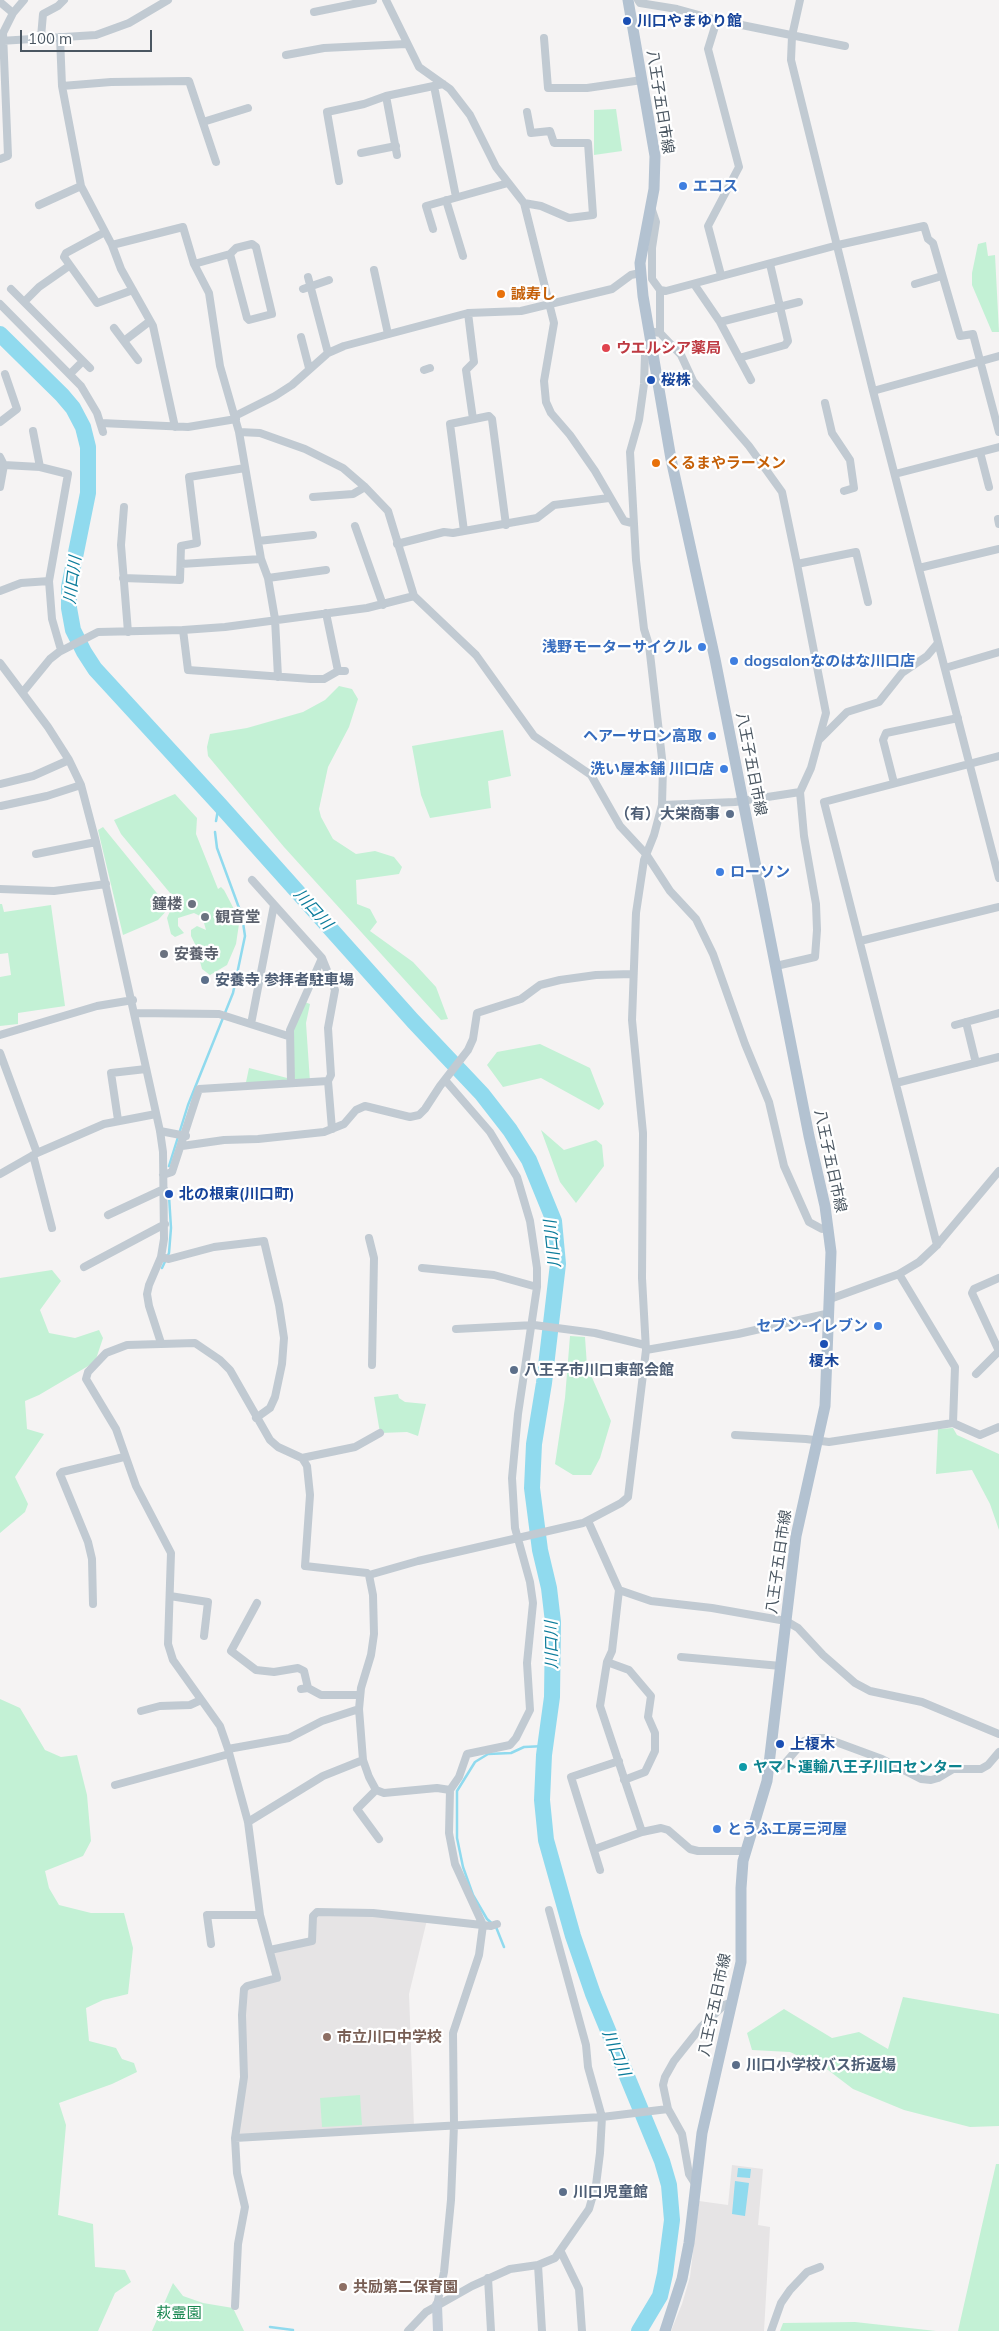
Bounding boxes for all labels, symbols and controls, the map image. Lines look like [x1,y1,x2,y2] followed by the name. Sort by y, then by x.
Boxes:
[637,12,742,30] place label: 川口やまゆり館
[621,15,633,27] marker: 川口やまゆり館
[22,20,155,52] scale bar
[28,29,72,48] text: 100 m
[643,49,677,155] street label: 八王子五日市線
[693,177,738,195] place label: エコス
[677,180,689,192] marker: エコス
[511,285,556,303] place label: 誠寿し
[495,288,507,300] marker: 誠寿し
[616,339,721,357] place label: ウエルシア薬局
[600,342,612,354] marker: ウエルシア薬局
[661,371,691,389] place label: 桜株
[645,374,657,386] marker: 桜株
[666,454,786,472] place label: くるまやラーメン
[650,457,662,469] marker: くるまやラーメン
[61,555,85,605] water label: 川口川
[542,638,692,656] place label: 浅野モーターサイクル
[696,641,708,653] marker: 浅野モーターサイクル
[744,652,915,670] place label: dogsalonなのはな川口店
[728,655,740,667] marker: dogsalonなのはな川口店
[732,711,770,817] street label: 八王子五日市線
[583,727,702,745] place label: ヘアーサロン高取
[706,730,718,742] marker: ヘアーサロン高取
[590,760,714,778] place label: 洗い屋本舗 川口店
[718,763,730,775] marker: 洗い屋本舗 川口店
[615,805,720,823] place label: （有）大栄商事
[724,808,736,820] marker: （有）大栄商事
[730,863,790,881] place label: ローソン
[714,866,726,878] marker: ローソン
[290,885,336,933] water label: 川口川
[152,895,182,913] place label: 鐘楼
[186,898,198,910] marker: 鐘楼
[215,908,260,926] place label: 観音堂
[199,911,211,923] marker: 観音堂
[174,945,219,963] place label: 安養寺
[158,948,170,960] marker: 安養寺
[215,971,354,989] place label: 安養寺 参拝者駐車場
[199,974,211,986] marker: 安養寺 参拝者駐車場
[810,1108,850,1214] street label: 八王子五日市線
[179,1185,295,1203] place label: 北の根東(川口町)
[163,1188,175,1200] marker: 北の根東(川口町)
[541,1219,565,1269] water label: 川口川
[756,1317,868,1335] place label: セブン-イレブン
[872,1320,884,1332] marker: セブン-イレブン
[818,1338,830,1350] marker: 榎木
[809,1352,839,1370] place label: 榎木
[524,1361,674,1379] place label: 八王子市川口東部会館
[508,1364,520,1376] marker: 八王子市川口東部会館
[763,1509,795,1615] street label: 八王子五日市線
[542,1621,562,1669] water label: 川口川
[790,1735,835,1753] place label: 上榎木
[774,1738,786,1750] marker: 上榎木
[753,1758,963,1776] place label: ヤマト運輸八王子川口センター
[737,1761,749,1773] marker: ヤマト運輸八王子川口センター
[727,1820,847,1838] place label: とうふ工房三河屋
[711,1823,723,1835] marker: とうふ工房三河屋
[695,1952,735,2058] street label: 八王子五日市線
[598,2027,634,2079] water label: 川口川
[337,2028,442,2046] place label: 市立川口中学校
[321,2031,333,2043] marker: 市立川口中学校
[746,2056,896,2074] place label: 川口小学校バス折返場
[730,2059,742,2071] marker: 川口小学校バス折返場
[573,2183,648,2201] place label: 川口児童館
[557,2186,569,2198] marker: 川口児童館
[353,2278,458,2296] place label: 共励第二保育園
[337,2281,349,2293] marker: 共励第二保育園
[157,2304,201,2322] park label: 萩霊園

